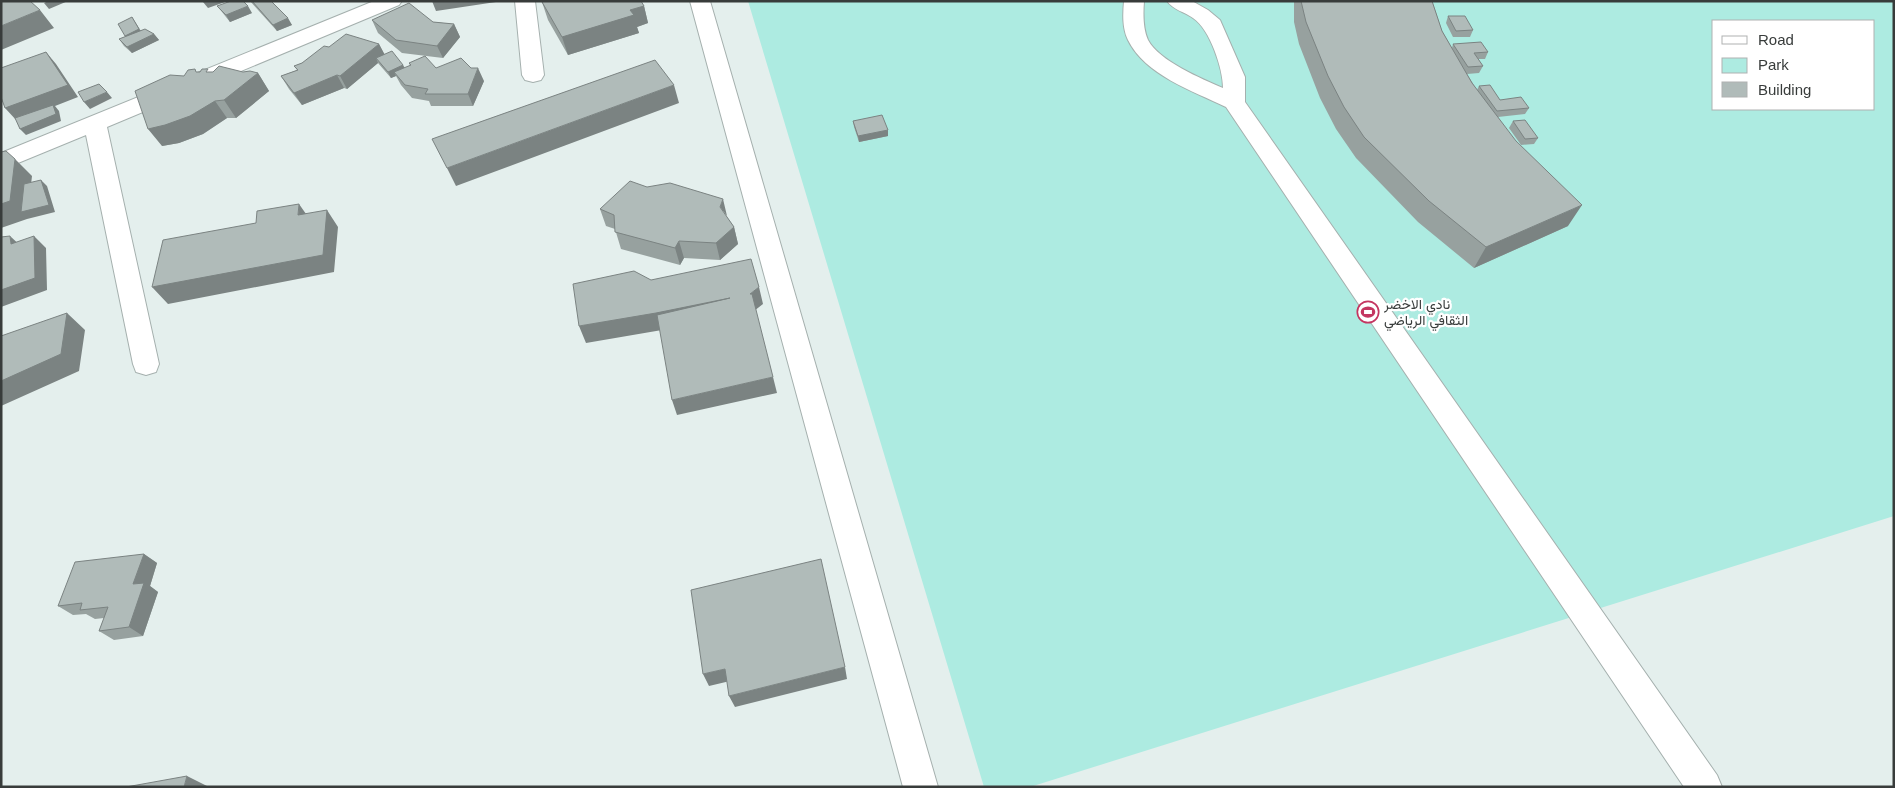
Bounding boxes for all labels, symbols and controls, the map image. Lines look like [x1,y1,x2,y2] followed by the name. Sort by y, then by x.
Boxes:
[1712,20,1875,110] legend
[1758,31,1794,48] text: Road
[1758,56,1789,73] text: Park
[1758,81,1811,98] text: Building
[1383,296,1468,332] place label: نادي الاخضر الثقافي الرياضي
[1356,300,1380,324] sports icon: نادي الاخضر الثقافي الرياضي

